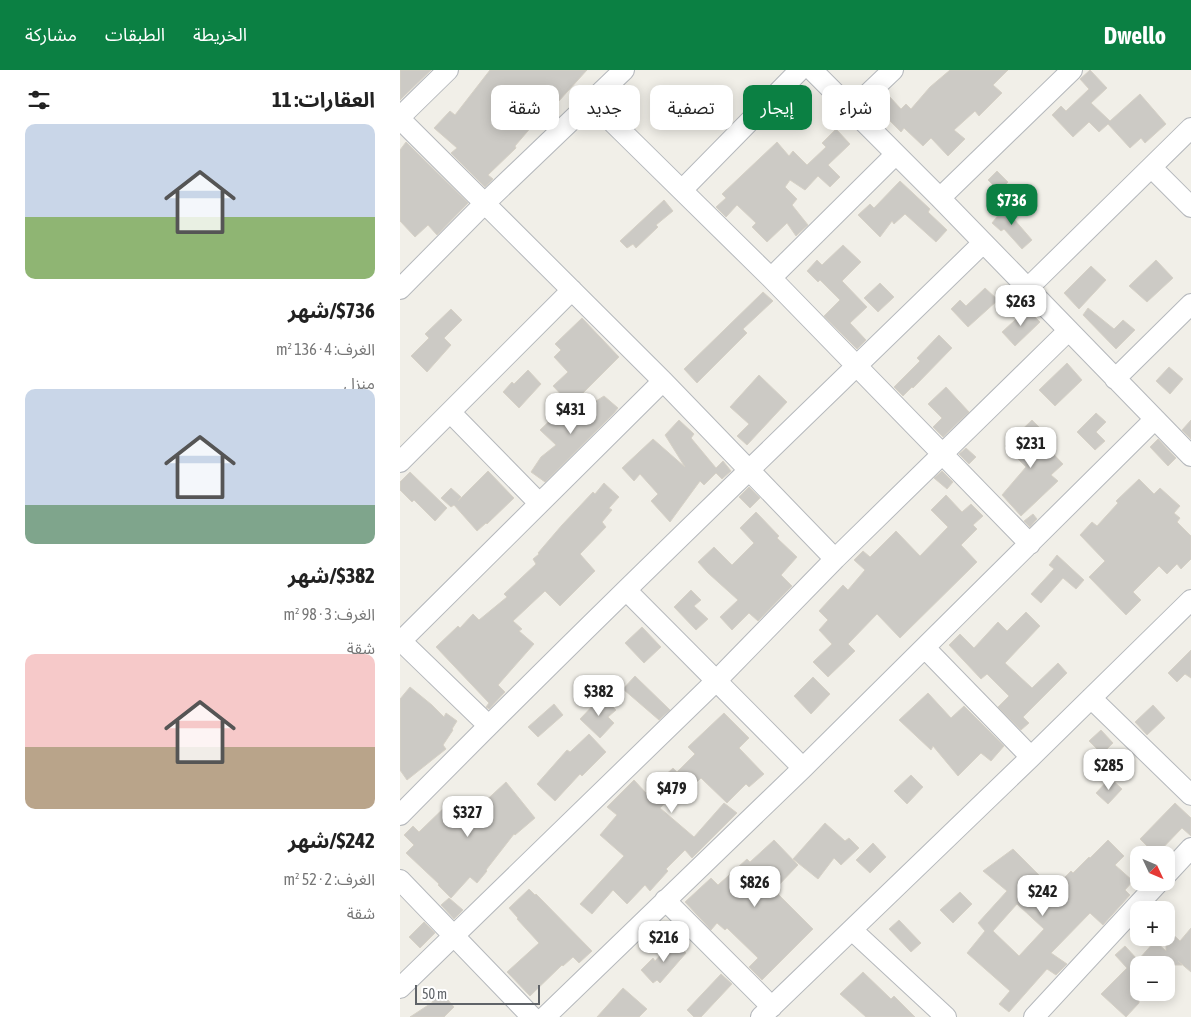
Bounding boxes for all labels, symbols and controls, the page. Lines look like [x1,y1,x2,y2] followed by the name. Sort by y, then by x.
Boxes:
[1104,22,1166,49] text: Dwello
[25,24,77,45] text: مشاركة
[105,24,165,45] text: الطبقات
[193,24,247,45] text: الخريطة
[491,85,559,130] chip: شقة
[569,85,640,130] chip: جديد
[650,85,733,130] chip: تصفية
[743,85,812,130] chip: إيجار
[822,85,890,130] chip: شراء
[25,86,53,114] icon: filters
[272,87,375,111] text: العقارات: 11
[155,157,245,247] icon: home
[982,184,1042,226] pin: $736
[997,191,1027,209] text: $736
[991,284,1051,327] pin: $263
[1006,292,1036,310] text: $263
[288,298,375,322] text: $736/شهر
[276,340,375,358] text: الغرف: 4 · 136 m²
[344,374,375,392] text: منزل
[541,392,601,435] pin: $431
[556,400,586,418] text: $431
[155,422,245,512] icon: home
[1001,426,1061,469] pin: $231
[1016,434,1046,452] text: $231
[288,563,375,587] text: $382/شهر
[283,605,375,623] text: الغرف: 3 · 98 m²
[347,639,375,657] text: شقة
[569,674,629,717] pin: $382
[584,682,614,700] text: $382
[155,687,245,777] icon: home
[1079,748,1139,791] pin: $285
[1094,756,1124,774] text: $285
[642,772,702,814] pin: $479
[657,779,687,797] text: $479
[438,796,498,838] pin: $327
[453,803,483,821] text: $327
[288,828,375,852] text: $242/شهر
[1130,846,1175,891] north arrow
[1130,846,1175,1001] map controls
[725,866,785,908] pin: $826
[283,870,375,888] text: الغرف: 2 · 52 m²
[740,873,770,891] text: $826
[1013,874,1073,917] pin: $242
[1028,882,1058,900] text: $242
[1130,901,1175,946] button: +
[347,904,375,922] text: شقة
[634,920,694,963] pin: $216
[649,928,679,946] text: $216
[1130,956,1175,1001] button: −
[415,982,540,1005] scale bar
[422,986,447,1002] text: 50 m

